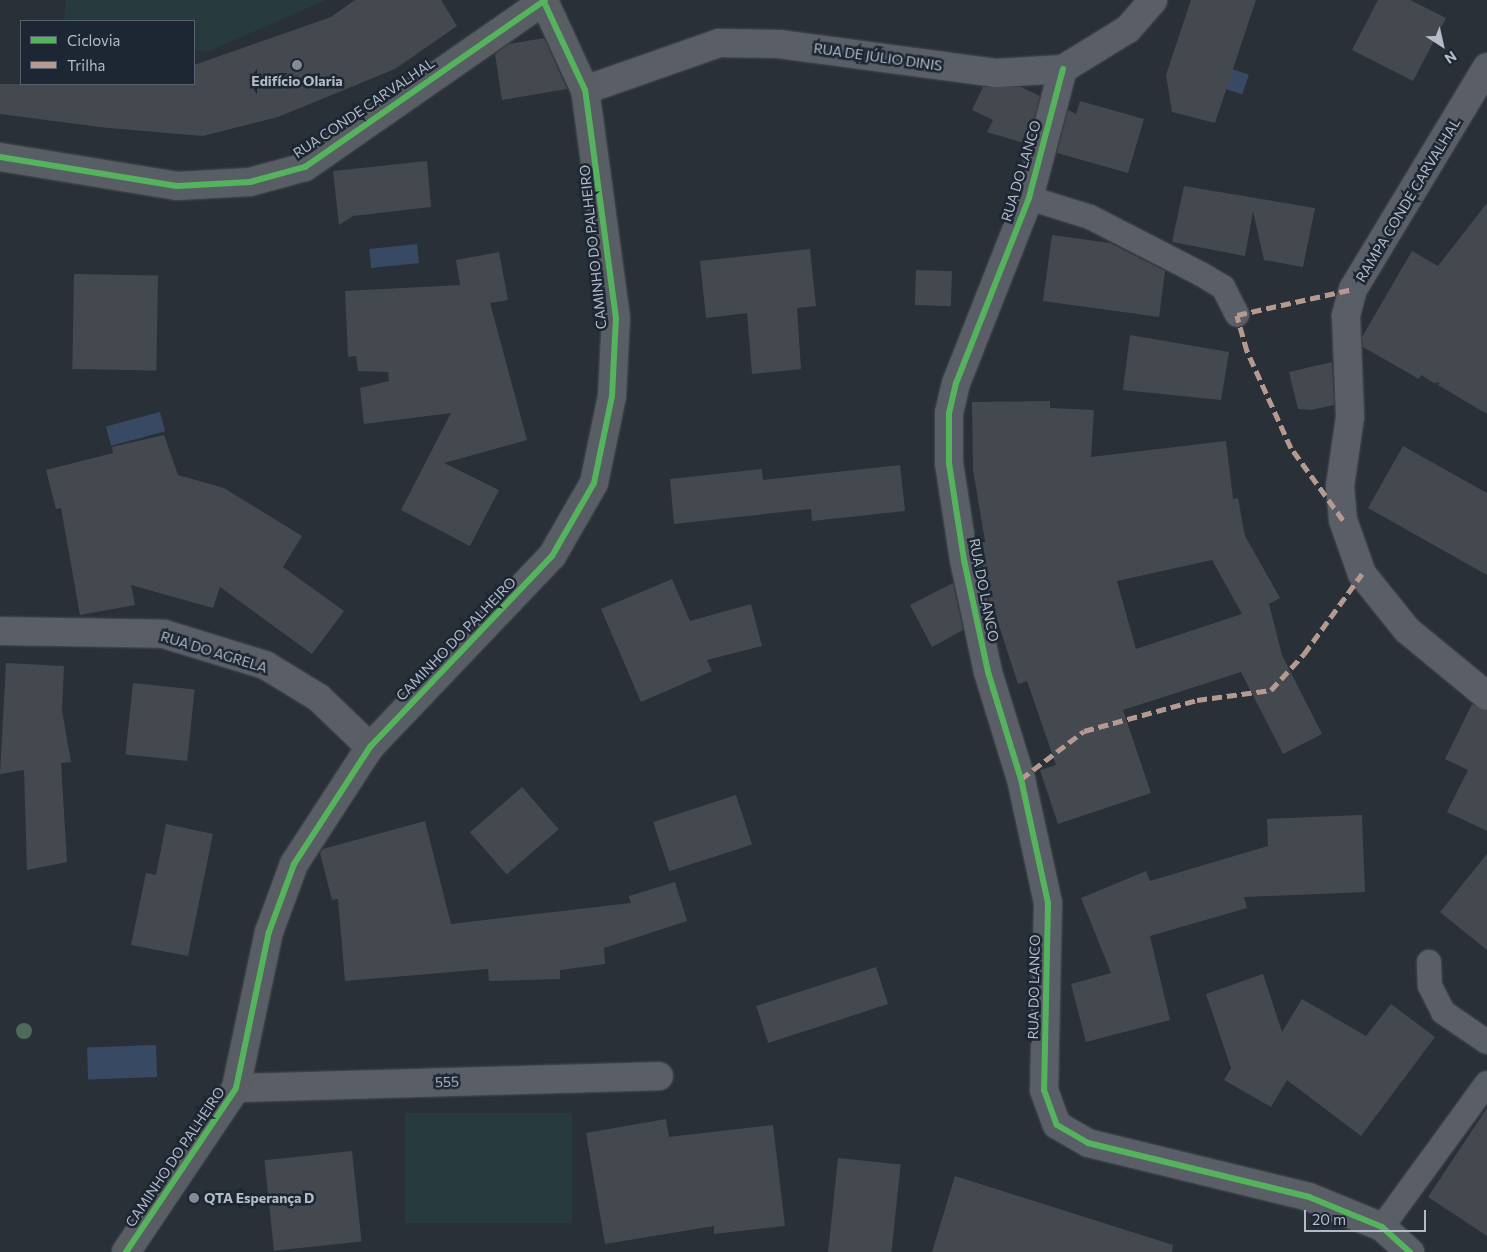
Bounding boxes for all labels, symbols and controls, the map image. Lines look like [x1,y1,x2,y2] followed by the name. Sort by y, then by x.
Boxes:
[20,20,195,85] legend
[1417,20,1467,70] north arrow
[67,31,120,49] text: Ciclovia
[813,40,943,74] street label: RUA DE JÚLIO DINIS
[1442,48,1460,68] text: N
[290,54,438,162] street label: RUA CONDE CARVALHAL
[67,56,105,74] text: Trilha
[291,59,303,71] marker: Edifício Olaria
[251,73,343,89] place label: Edifício Olaria
[1352,115,1464,285] street label: RAMPA CONDE CARVALHAL
[998,118,1044,224] street label: RUA DO LANCO
[576,164,610,330] street label: CAMINHO DO PALHEIRO
[966,537,1002,643] street label: RUA DO LANCO
[393,574,519,704] street label: CAMINHO DO PALHEIRO
[159,628,269,676] street label: RUA DO AGRELA
[1025,934,1043,1040] street label: RUA DO LANCO
[435,1073,459,1091] street label: 555
[122,1084,228,1230] street label: CAMINHO DO PALHEIRO
[204,1190,314,1206] place label: QTA Esperança D
[188,1192,200,1204] marker: QTA Esperança D
[1307,1200,1430,1232] scale bar
[1312,1210,1346,1228] text: 20 m

